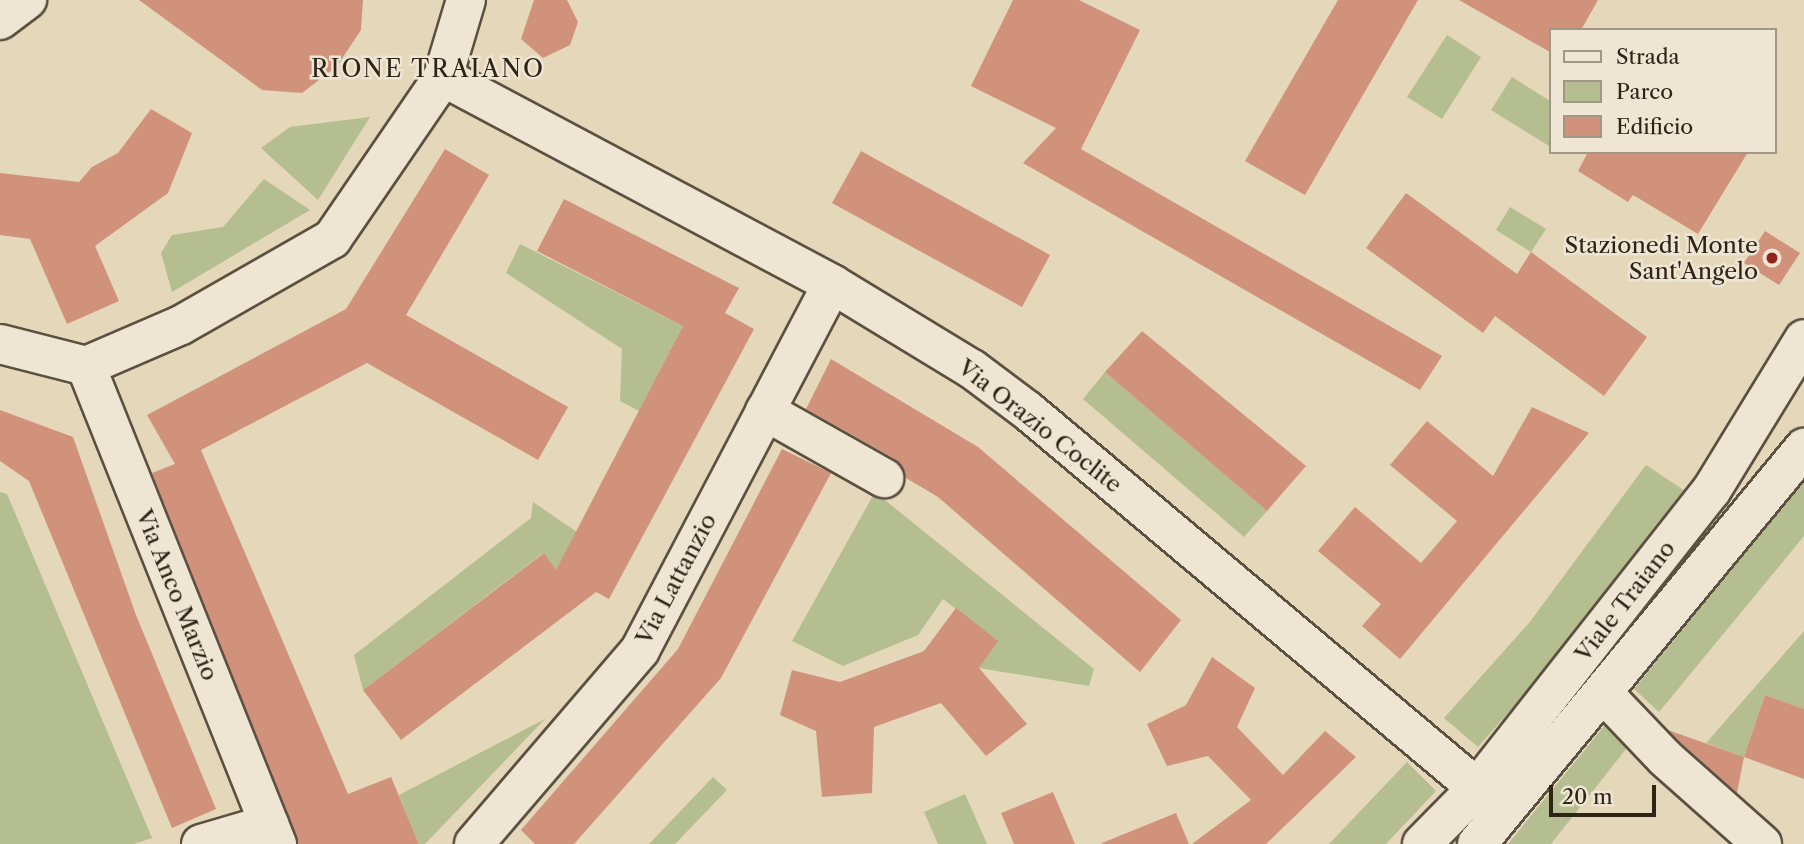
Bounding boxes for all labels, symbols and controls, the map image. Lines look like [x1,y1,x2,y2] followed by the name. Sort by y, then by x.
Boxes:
[1548,28,1776,154] legend
[1616,44,1680,69] text: Strada
[312,55,544,83] district label: RIONE TRAIANO
[1616,79,1673,104] text: Parco
[1616,114,1693,139] text: Edificio
[1564,231,1758,285] place label: Stazionedi Monte Sant'Angelo
[1764,250,1780,266] marker: Stazionedi Monte Sant'Angelo
[952,353,1128,499] street label: Via Orazio Coclite
[130,505,224,685] street label: Via Anco Marzio
[630,509,722,649] street label: Via Lattanzio
[1569,535,1681,667] street label: Viale Traiano
[1552,770,1659,814] scale bar
[1562,784,1613,809] text: 20 m

